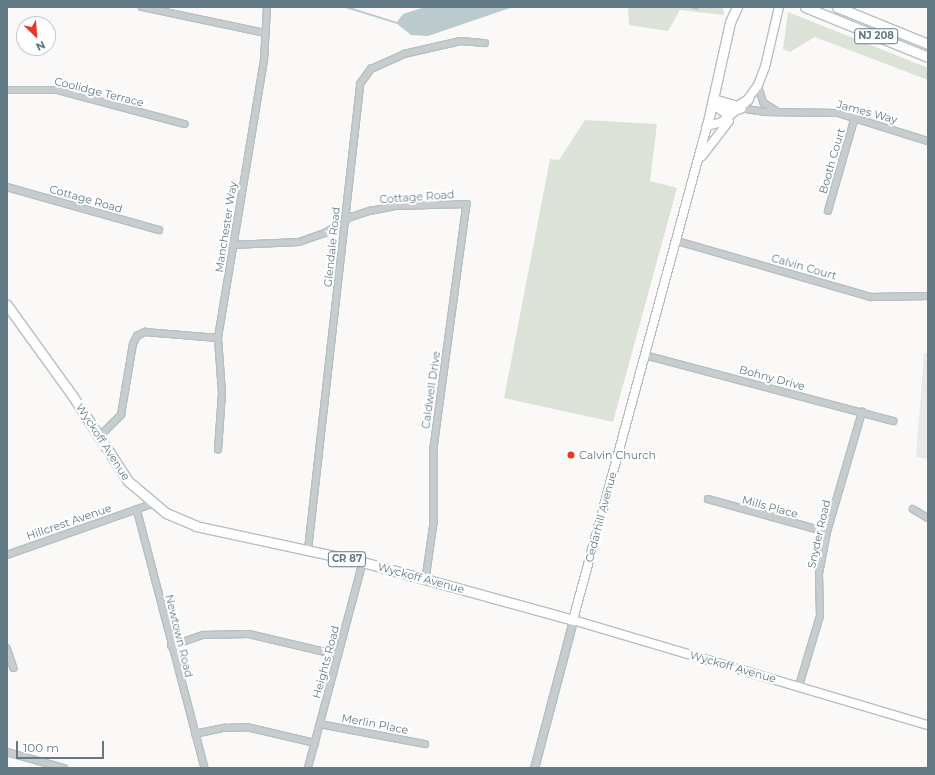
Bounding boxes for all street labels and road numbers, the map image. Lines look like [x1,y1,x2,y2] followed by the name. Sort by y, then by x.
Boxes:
[854,28,898,44] road number: NJ 208
[53,75,145,109] street label: Coolidge Terrace
[835,98,899,126] street label: James Way
[816,127,848,195] street label: Booth Court
[212,181,240,273] street label: Manchester Way
[48,182,124,216] street label: Cottage Road
[379,188,455,206] street label: Cottage Road
[321,206,343,288] street label: Glendale Road
[770,251,838,283] street label: Calvin Court
[419,350,443,430] street label: Caldwell Drive
[738,363,806,393] street label: Bohny Drive
[73,401,133,483] street label: Wyckoff Avenue
[583,470,619,564] street label: Cedarhill Avenue
[740,493,800,521] street label: Mills Place
[805,498,833,570] street label: Snyder Road
[25,501,113,543] street label: Hillcrest Avenue
[327,551,367,567] road number: CR 87
[376,560,466,596] street label: Wyckoff Avenue
[162,593,196,679] street label: Newtown Road
[310,624,342,700] street label: Heights Road
[688,648,778,686] street label: Wyckoff Avenue
[340,711,410,737] street label: Merlin Place

